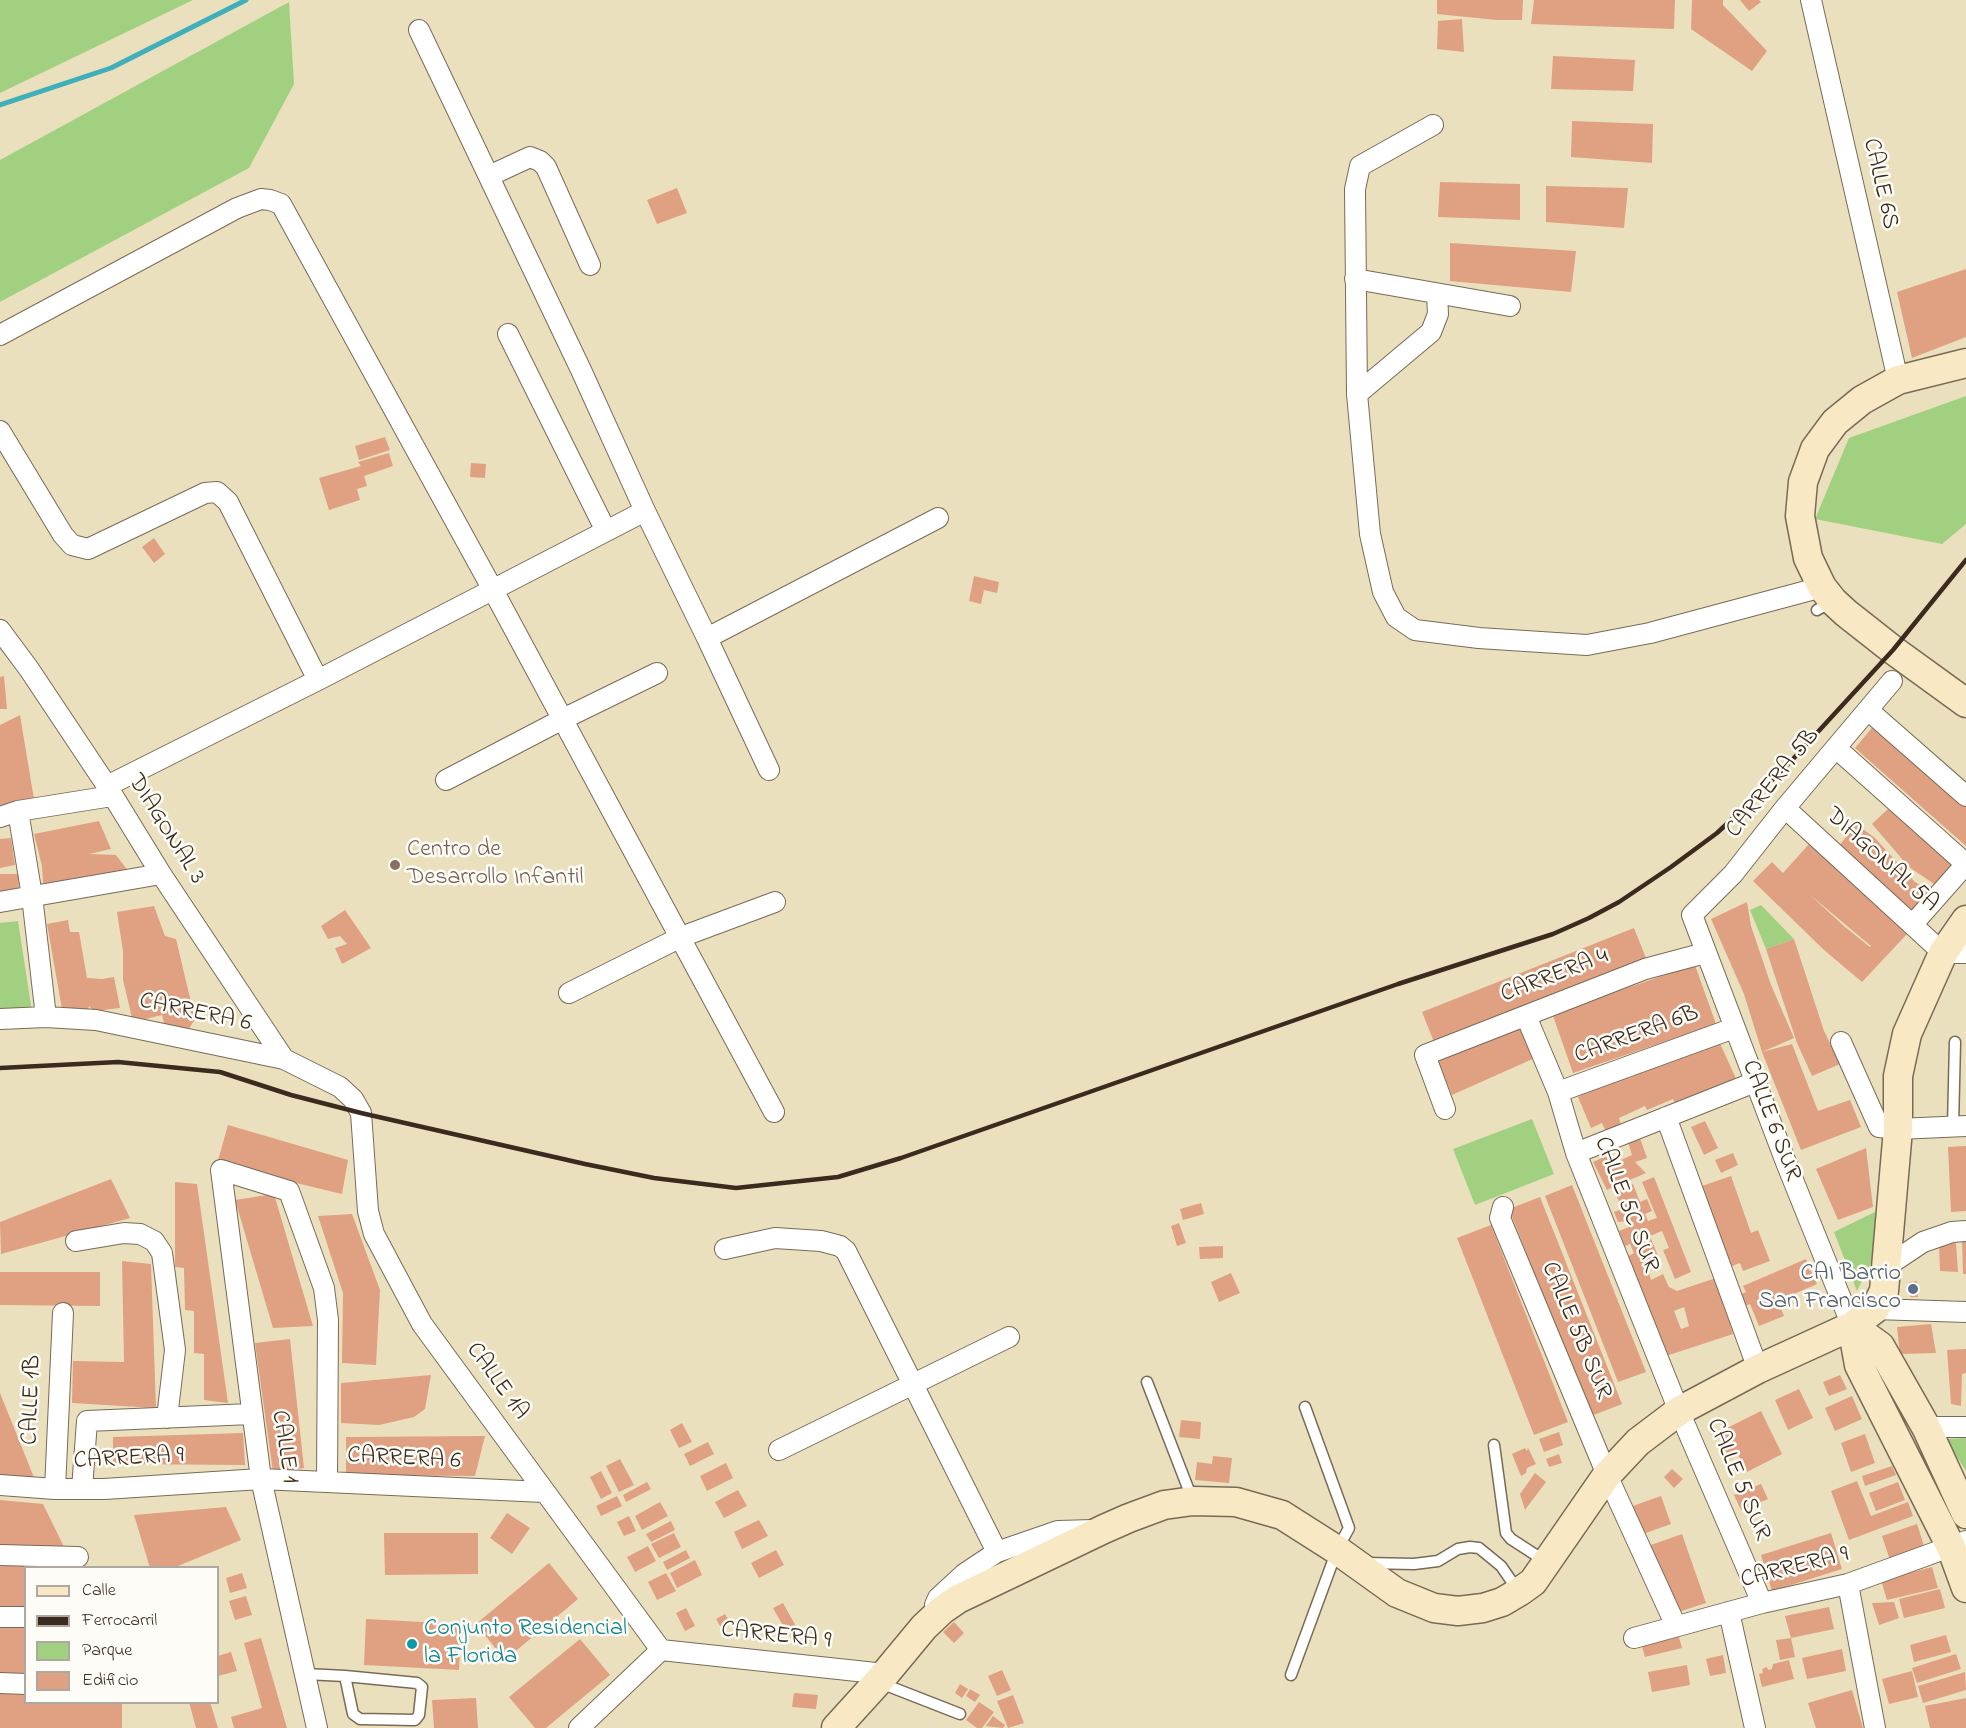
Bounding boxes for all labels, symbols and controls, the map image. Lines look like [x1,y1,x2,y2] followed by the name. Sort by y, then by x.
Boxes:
[1855,136,1903,232] street label: CALLE 6S
[1721,723,1827,845] street label: CARRERA 5B
[120,770,210,890] street label: DIAGONAL 3
[1818,803,1944,919] street label: DIAGONAL 5A
[407,837,584,893] place label: Centro de Desarrollo Infantil
[388,858,402,872] marker: Centro de Desarrollo Infantil
[1497,943,1613,1011] street label: CARRERA 4
[136,988,254,1040] street label: CARRERA 6
[1571,1000,1703,1072] street label: CARRERA 6B
[1734,1057,1806,1185] street label: CALLE 6 SUR
[1586,1133,1664,1277] street label: CALLE 5C SUR
[1533,1258,1617,1404] street label: CALLE 5B SUR
[1759,1261,1901,1317] place label: CAI Barrio San Francisco
[1906,1282,1920,1296] marker: CAI Barrio San Francisco
[458,1338,534,1426] street label: CALLE 1A
[17,1355,49,1445] street label: CALLE 1B
[263,1408,303,1486] street label: CALLE 1
[1698,1415,1776,1545] street label: CALLE 5 SUR
[73,1443,185,1477] street label: CARRERA 9
[346,1443,462,1477] street label: CARRERA 6
[1738,1542,1852,1596] street label: CARRERA 9
[24,1566,219,1704] legend
[82,1578,116,1604] text: Calle
[82,1608,157,1634] text: Ferrocarril
[424,1616,627,1672] place label: Conjunto Residencial la Florida
[720,1617,832,1657] street label: CARRERA 9
[405,1637,419,1651] marker: Conjunto Residencial la Florida
[82,1638,132,1664] text: Parque
[82,1668,138,1694] text: Edificio

